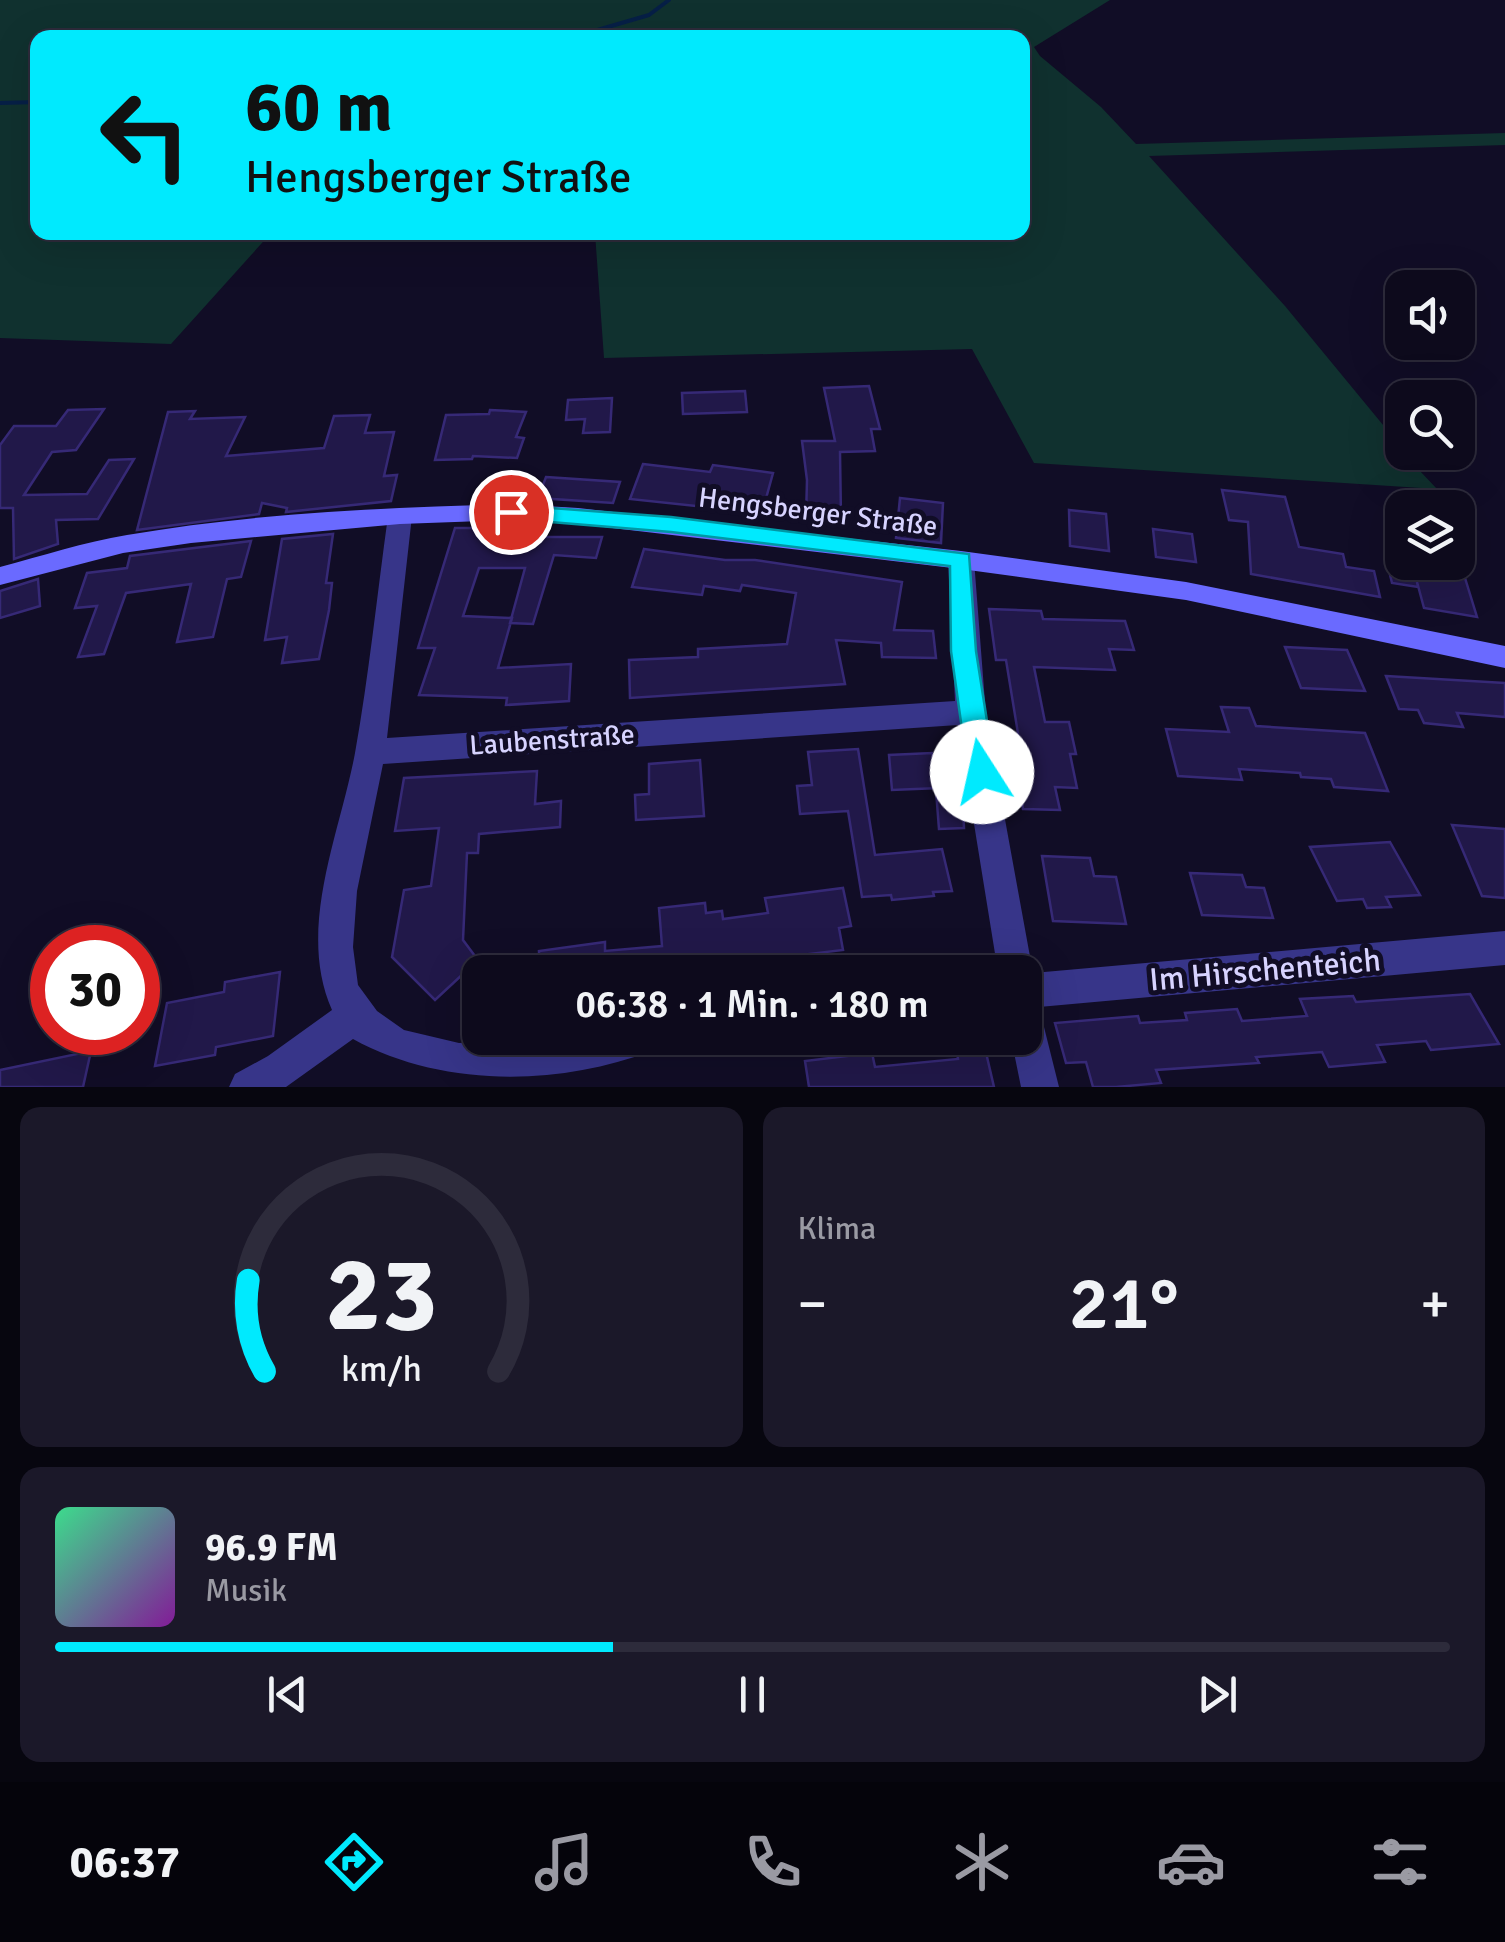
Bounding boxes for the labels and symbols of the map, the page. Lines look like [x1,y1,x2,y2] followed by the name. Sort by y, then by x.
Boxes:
[469,470,554,555] pin
[697,480,939,544] street label: Hengsberger Straße
[468,717,636,763] street label: Laubenstraße
[930,720,1034,824] position arrow
[30,925,160,1055] speed limit sign: 30
[1148,940,1382,1000] street label: Im Hirschenteich

